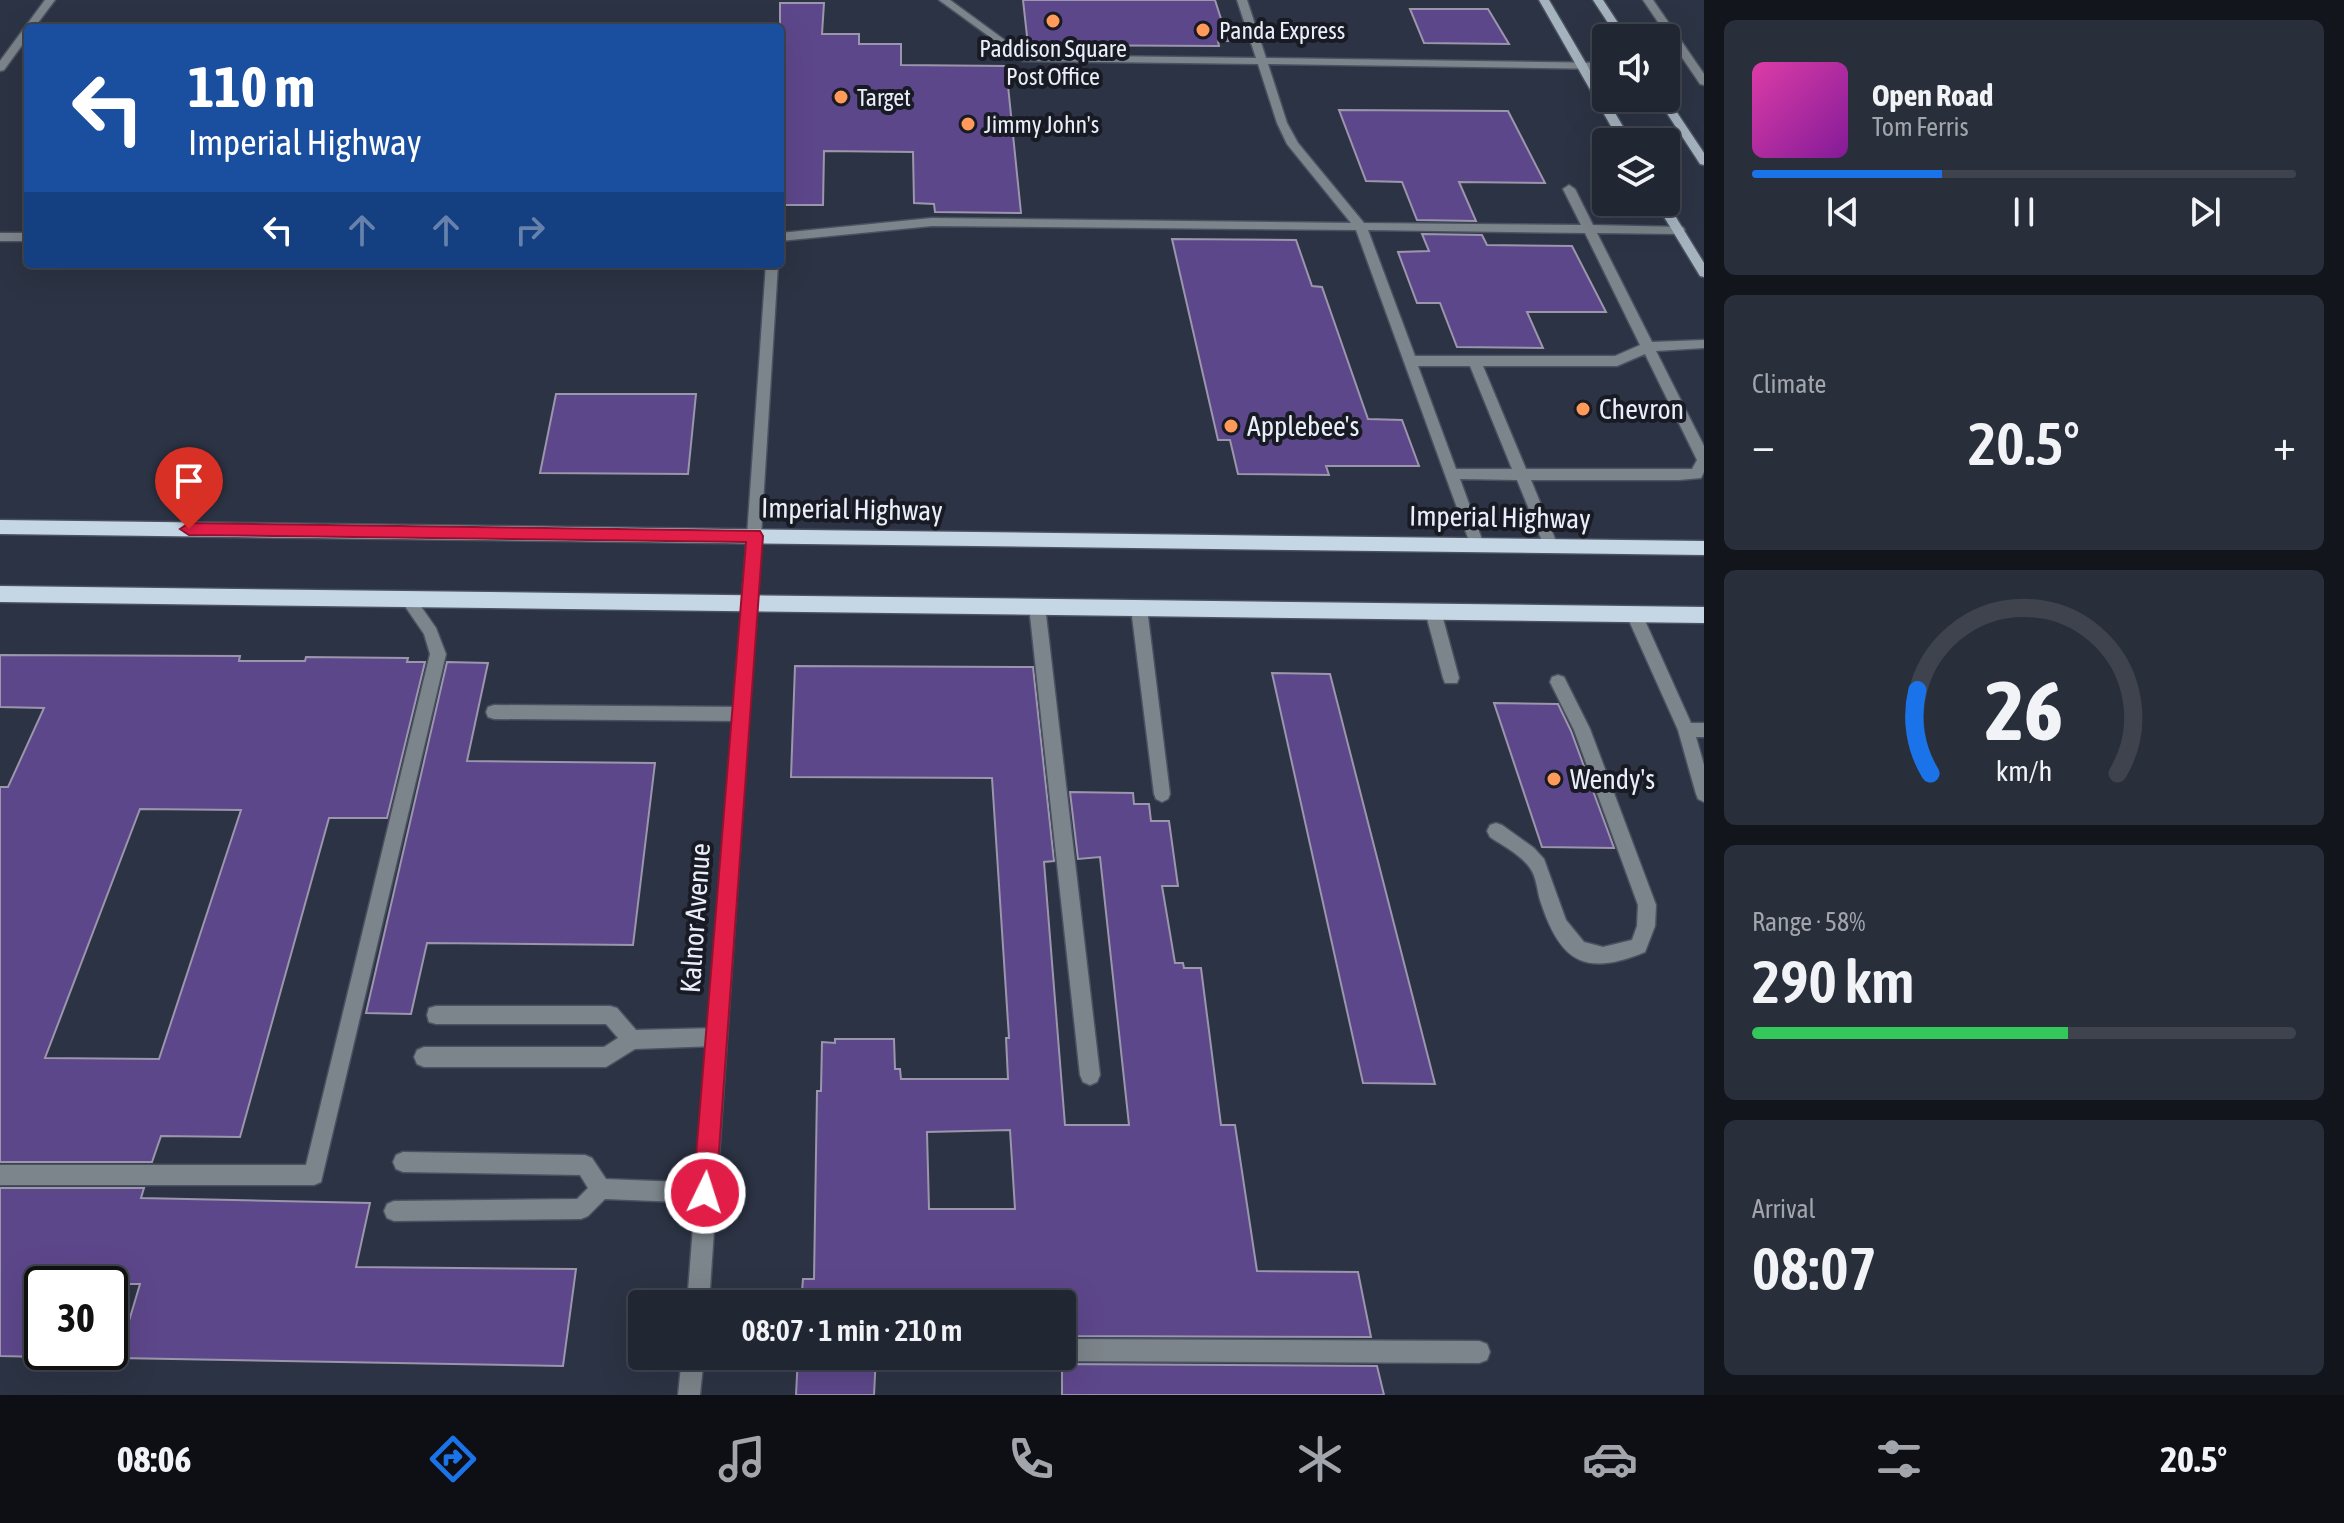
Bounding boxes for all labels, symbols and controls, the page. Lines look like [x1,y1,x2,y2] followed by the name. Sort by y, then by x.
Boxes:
[1044,12,1062,30] marker: Paddison Square Post Office
[1219,17,1345,44] place label: Panda Express
[1194,21,1212,39] marker: Panda Express
[1592,24,1680,216] map controls
[1592,24,1680,112] button: sound
[979,35,1127,90] place label: Paddison Square Post Office
[188,55,315,119] text: 110 m
[56,56,160,160] icon: left
[1872,78,1993,112] text: Open Road
[857,84,911,111] place label: Target
[832,88,850,106] marker: Target
[984,111,1099,138] place label: Jimmy John's
[1872,112,1969,142] text: Tom Ferris
[959,115,977,133] marker: Jimmy John's
[188,121,421,163] text: Imperial Highway
[1592,128,1680,216] button: layers
[1821,190,1865,234] icon: previous
[2002,190,2046,234] icon: pause
[2183,190,2227,234] icon: next
[256,208,300,252] icon: left
[340,208,384,252] icon: ahead
[424,208,468,252] icon: ahead
[508,208,552,252] icon: right
[1752,369,1826,399] text: Climate
[1599,393,1684,425] place label: Chevron
[1574,400,1592,418] marker: Chevron
[1968,409,2080,478] text: 20.5°
[1247,410,1359,442] place label: Applebee's
[1222,417,1240,435] marker: Applebee's
[1752,419,1775,469] text: −
[2273,419,2296,469] text: +
[155,447,223,529] pin
[167,459,211,503] icon: arrive
[761,491,943,527] street label: Imperial Highway
[1409,499,1591,535] street label: Imperial Highway
[1985,661,2063,757] text: 26
[1996,754,2052,787] text: km/h
[1570,763,1655,795] place label: Wendy's
[1545,770,1563,788] marker: Wendy's
[674,842,716,994] street label: Kalnor Avenue
[1752,907,1865,937] text: Range · 58%
[1752,947,1914,1016] text: 290 km
[663,1151,747,1235] position arrow
[1752,1194,1816,1224] text: Arrival
[1752,1234,1877,1303] text: 08:07
[24,1266,128,1370] speed limit sign: 30
[742,1313,962,1347] text: 08:07 · 1 min · 210 m
[425,1431,481,1487] icon: directions
[714,1431,770,1487] icon: music
[1003,1431,1059,1487] icon: phone
[1292,1431,1348,1487] icon: climate
[1582,1431,1638,1487] icon: car
[1871,1431,1927,1487] icon: filters
[117,1438,191,1480] text: 08:06
[2160,1438,2227,1480] text: 20.5°

